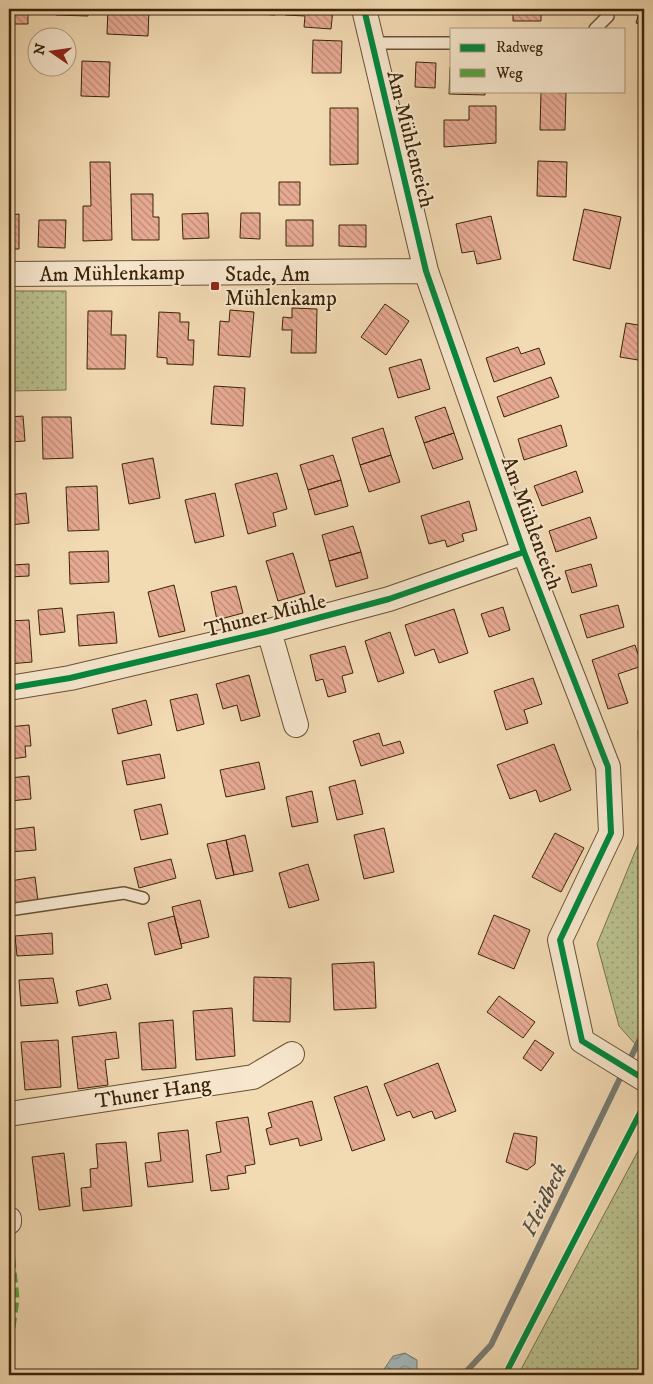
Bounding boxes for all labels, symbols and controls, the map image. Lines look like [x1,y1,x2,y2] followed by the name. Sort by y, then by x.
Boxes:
[28,28,78,78] north arrow
[450,28,626,92] legend
[496,38,544,57] text: Radweg
[30,41,50,57] text: N
[495,64,523,83] text: Weg
[380,68,440,211] street label: Am Mühlenteich
[39,260,185,288] street label: Am Mühlenkamp
[225,262,337,312] place label: Stade, Am Mühlenkamp
[209,280,221,292] marker: Stade, Am Mühlenkamp
[495,453,567,594] street label: Am Mühlenteich
[202,588,329,644] street label: Thuner Mühle
[94,1071,214,1115] street label: Thuner Hang
[515,1159,574,1241] water label: Heidbeck

